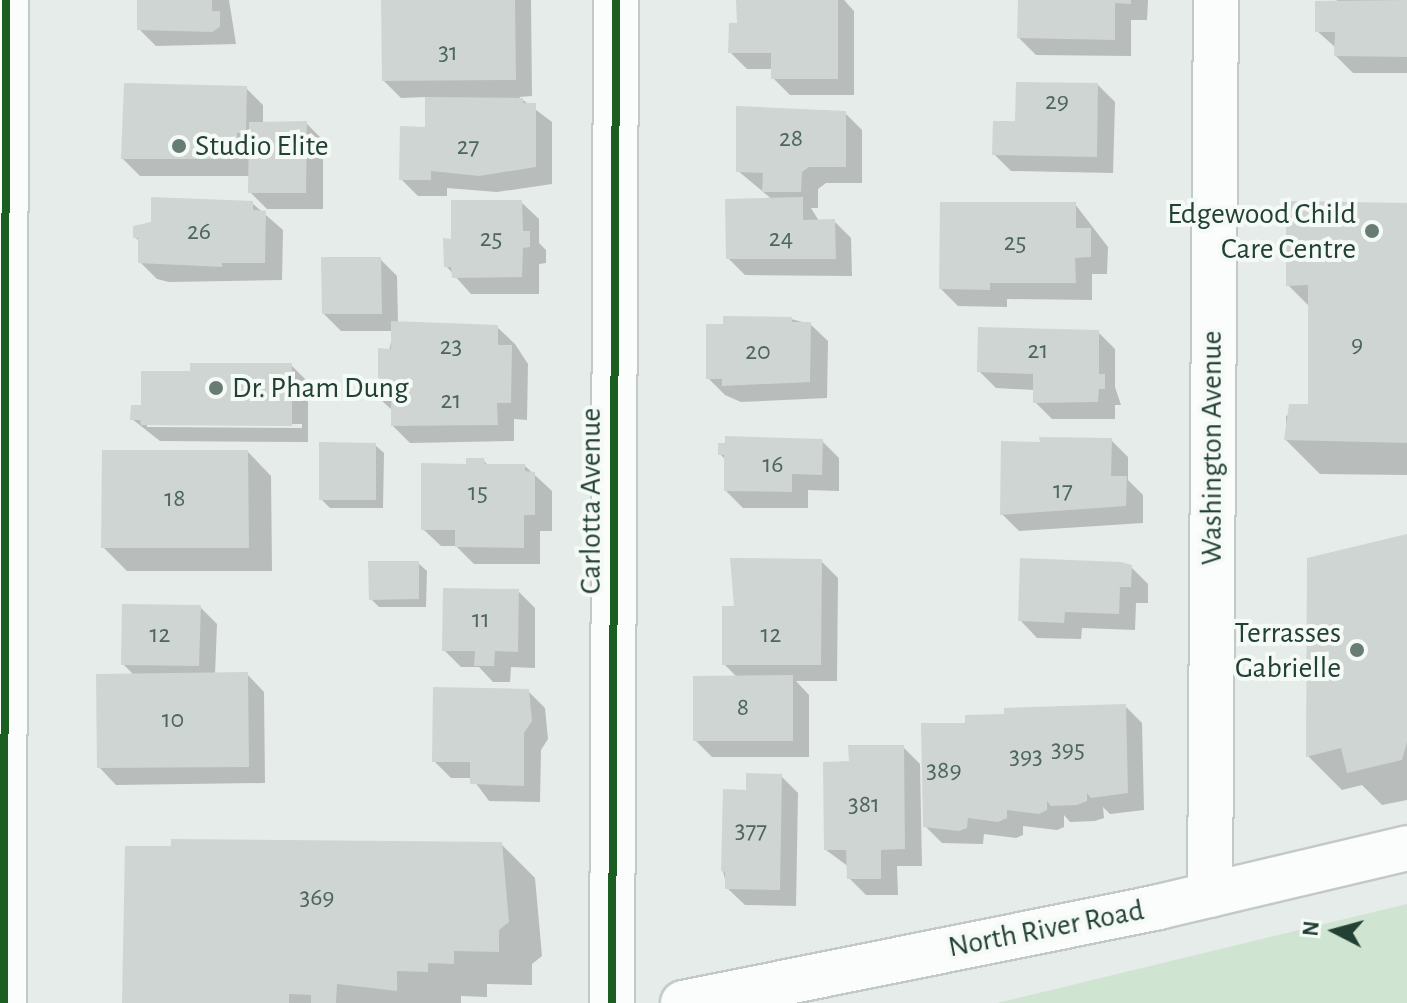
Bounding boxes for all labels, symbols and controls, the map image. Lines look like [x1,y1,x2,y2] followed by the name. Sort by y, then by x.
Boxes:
[438,37,458,69] house number: 31
[1045,86,1069,118] house number: 29
[779,123,803,155] house number: 28
[195,128,329,164] place label: Studio Elite
[457,131,479,163] house number: 27
[170,137,188,155] marker: Studio Elite
[1167,196,1356,266] place label: Edgewood Child Care Centre
[187,216,211,248] house number: 26
[1363,222,1381,240] marker: Edgewood Child Care Centre
[480,223,502,255] house number: 25
[769,223,793,255] house number: 24
[1004,227,1026,259] house number: 25
[1351,329,1363,361] house number: 9
[440,331,462,363] house number: 23
[1194,331,1230,565] street label: Washington Avenue
[1028,335,1048,367] house number: 21
[745,336,771,368] house number: 20
[232,370,409,406] place label: Dr. Pham Dung
[207,379,225,397] marker: Dr. Pham Dung
[441,385,461,417] house number: 21
[573,408,609,594] street label: Carlotta Avenue
[762,449,784,481] house number: 16
[1053,475,1073,507] house number: 17
[468,477,488,509] house number: 15
[164,483,186,515] house number: 18
[472,604,490,636] house number: 11
[1234,615,1341,686] place label: Terrasses Gabrielle
[150,619,170,651] house number: 12
[761,619,781,651] house number: 12
[1348,641,1366,659] marker: Terrasses Gabrielle
[737,692,749,724] house number: 8
[162,704,184,736] house number: 10
[1051,734,1085,766] house number: 395
[1009,741,1043,773] house number: 393
[926,755,962,787] house number: 389
[848,789,880,821] house number: 381
[735,815,767,847] house number: 377
[299,882,335,914] house number: 369
[1295,891,1375,971] north arrow
[945,892,1147,966] street label: North River Road
[1299,920,1323,937] text: N

